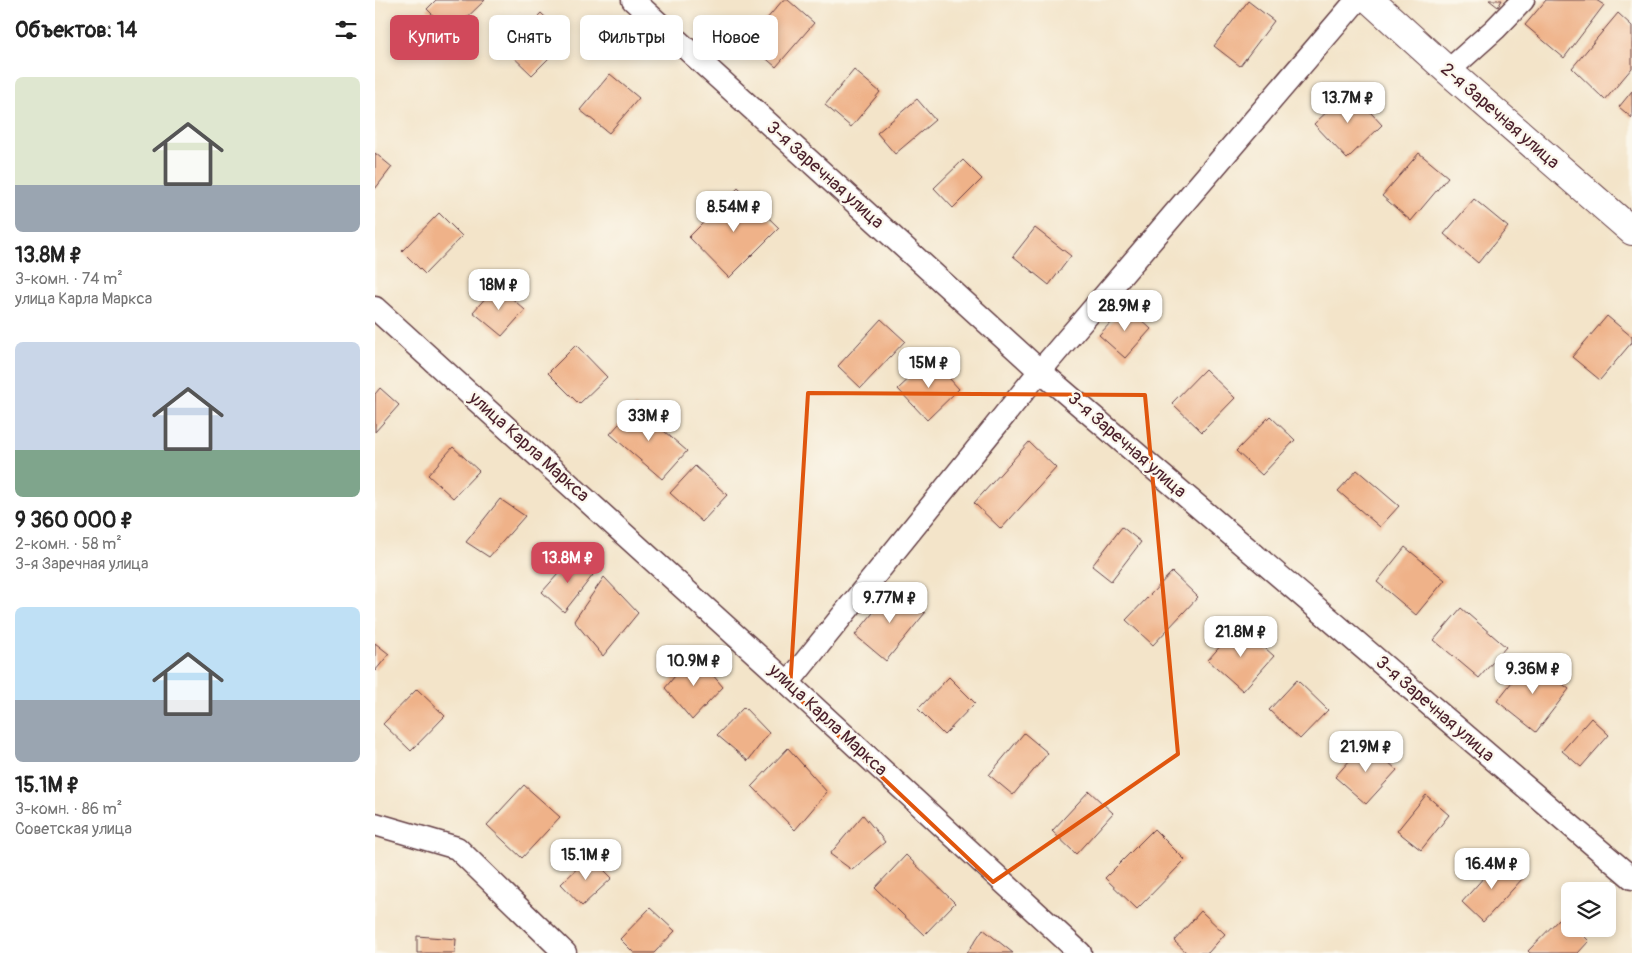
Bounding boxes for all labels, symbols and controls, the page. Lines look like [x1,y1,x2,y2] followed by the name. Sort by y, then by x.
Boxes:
[390,15,479,60] chip: Купить
[489,15,570,60] chip: Снять
[580,15,683,60] chip: Фильтры
[693,15,778,60] chip: Новое
[332,16,360,44] icon: filters
[15,17,137,44] text: Объектов: 14
[1436,58,1564,174] street label: 2-я Заречная улица
[1302,82,1394,124] pin: 13.7M ₽
[1322,88,1374,108] text: 13.7M ₽
[143,109,233,199] icon: home
[761,116,889,234] street label: 3-я Заречная улица
[688,190,780,233] pin: 8.54M ₽
[707,197,761,217] text: 8.54M ₽
[15,242,82,269] text: 13.8M ₽
[464,268,534,311] pin: 18M ₽
[15,269,123,289] text: 3-комн. · 74 m²
[480,275,518,295] text: 18M ₽
[15,289,152,309] text: улица Карла Маркса
[1079,290,1171,332] pin: 28.9M ₽
[1098,296,1152,316] text: 28.9M ₽
[894,346,964,389] pin: 15M ₽
[909,353,949,373] text: 15M ₽
[143,374,233,464] icon: home
[463,386,594,507] street label: улица Карла Маркса
[1063,387,1191,503] street label: 3-я Заречная улица
[614,400,684,442] pin: 33M ₽
[628,406,670,426] text: 33M ₽
[15,507,133,534] text: 9 360 000 ₽
[15,534,122,554] text: 2-комн. · 58 m²
[522,542,614,584] pin: 13.8M ₽
[542,548,594,568] text: 13.8M ₽
[15,554,149,574] text: 3-я Заречная улица
[844,582,936,624] pin: 9.77M ₽
[863,588,917,608] text: 9.77M ₽
[1195,616,1287,658] pin: 21.8M ₽
[1215,622,1267,642] text: 21.8M ₽
[143,639,233,729] icon: home
[648,644,740,687] pin: 10.9M ₽
[667,651,721,671] text: 10.9M ₽
[1371,651,1499,767] street label: 3-я Заречная улица
[1487,652,1579,695] pin: 9.36M ₽
[763,658,892,781] street label: улица Карла Маркса
[1506,659,1560,679] text: 9.36M ₽
[1320,730,1412,773] pin: 21.9M ₽
[1340,737,1392,757] text: 21.9M ₽
[15,772,80,799] text: 15.1M ₽
[15,799,122,819] text: 3-комн. · 86 m²
[15,819,132,839] text: Советская улица
[540,838,632,881] pin: 15.1M ₽
[561,845,611,865] text: 15.1M ₽
[1446,848,1538,890] pin: 16.4M ₽
[1466,854,1518,874] text: 16.4M ₽
[1561,882,1616,937] map controls
[1561,882,1616,937] button: layers

